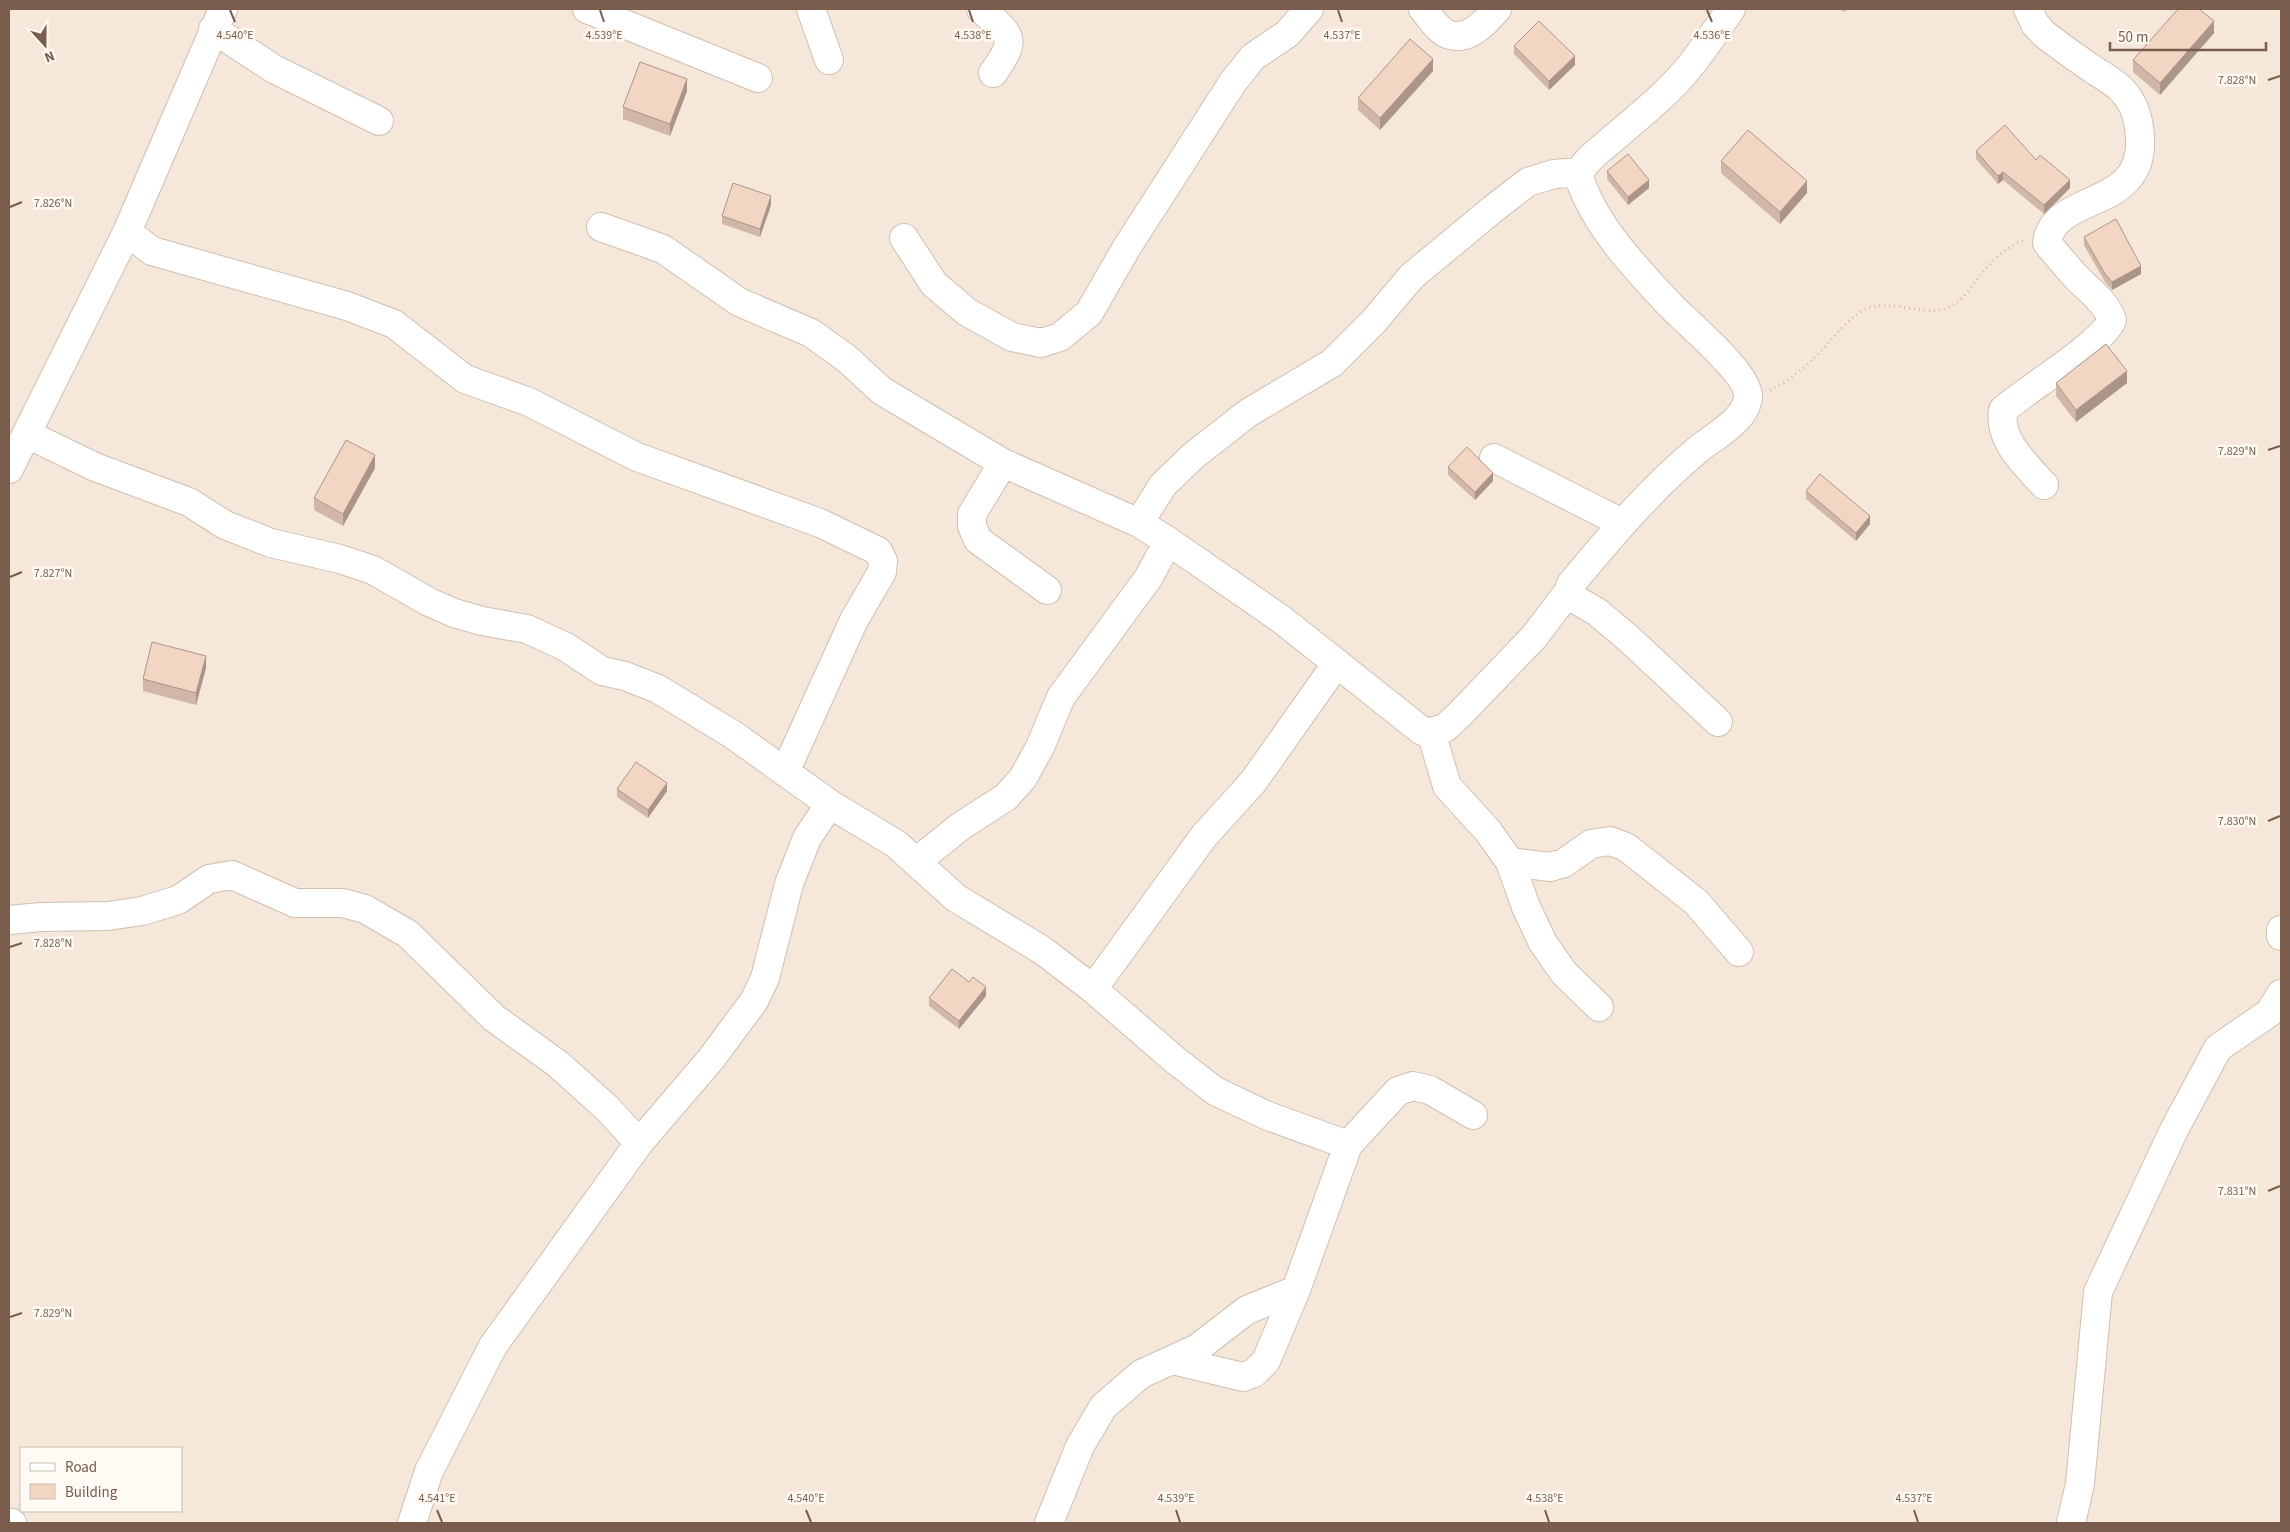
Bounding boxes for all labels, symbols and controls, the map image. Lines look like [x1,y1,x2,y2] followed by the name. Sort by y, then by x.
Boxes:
[20,20,70,70] north arrow
[2110,20,2266,52] scale bar
[216,27,254,44] text: 4.540°E
[585,27,623,44] text: 4.539°E
[954,27,992,44] text: 4.538°E
[1323,27,1361,44] text: 4.537°E
[1693,27,1731,44] text: 4.536°E
[2118,27,2148,48] text: 50 m
[41,45,57,67] text: N
[2218,72,2256,89] text: 7.828°N
[34,195,72,212] text: 7.826°N
[2218,443,2256,460] text: 7.829°N
[34,565,72,582] text: 7.827°N
[2218,813,2256,830] text: 7.830°N
[34,935,72,952] text: 7.828°N
[2218,1183,2256,1200] text: 7.831°N
[34,1305,72,1322] text: 7.829°N
[20,1447,182,1512] legend
[65,1457,97,1478] text: Road
[65,1482,118,1503] text: Building
[418,1490,456,1507] text: 4.541°E
[787,1490,825,1507] text: 4.540°E
[1157,1490,1195,1507] text: 4.539°E
[1526,1490,1564,1507] text: 4.538°E
[1895,1490,1933,1507] text: 4.537°E

